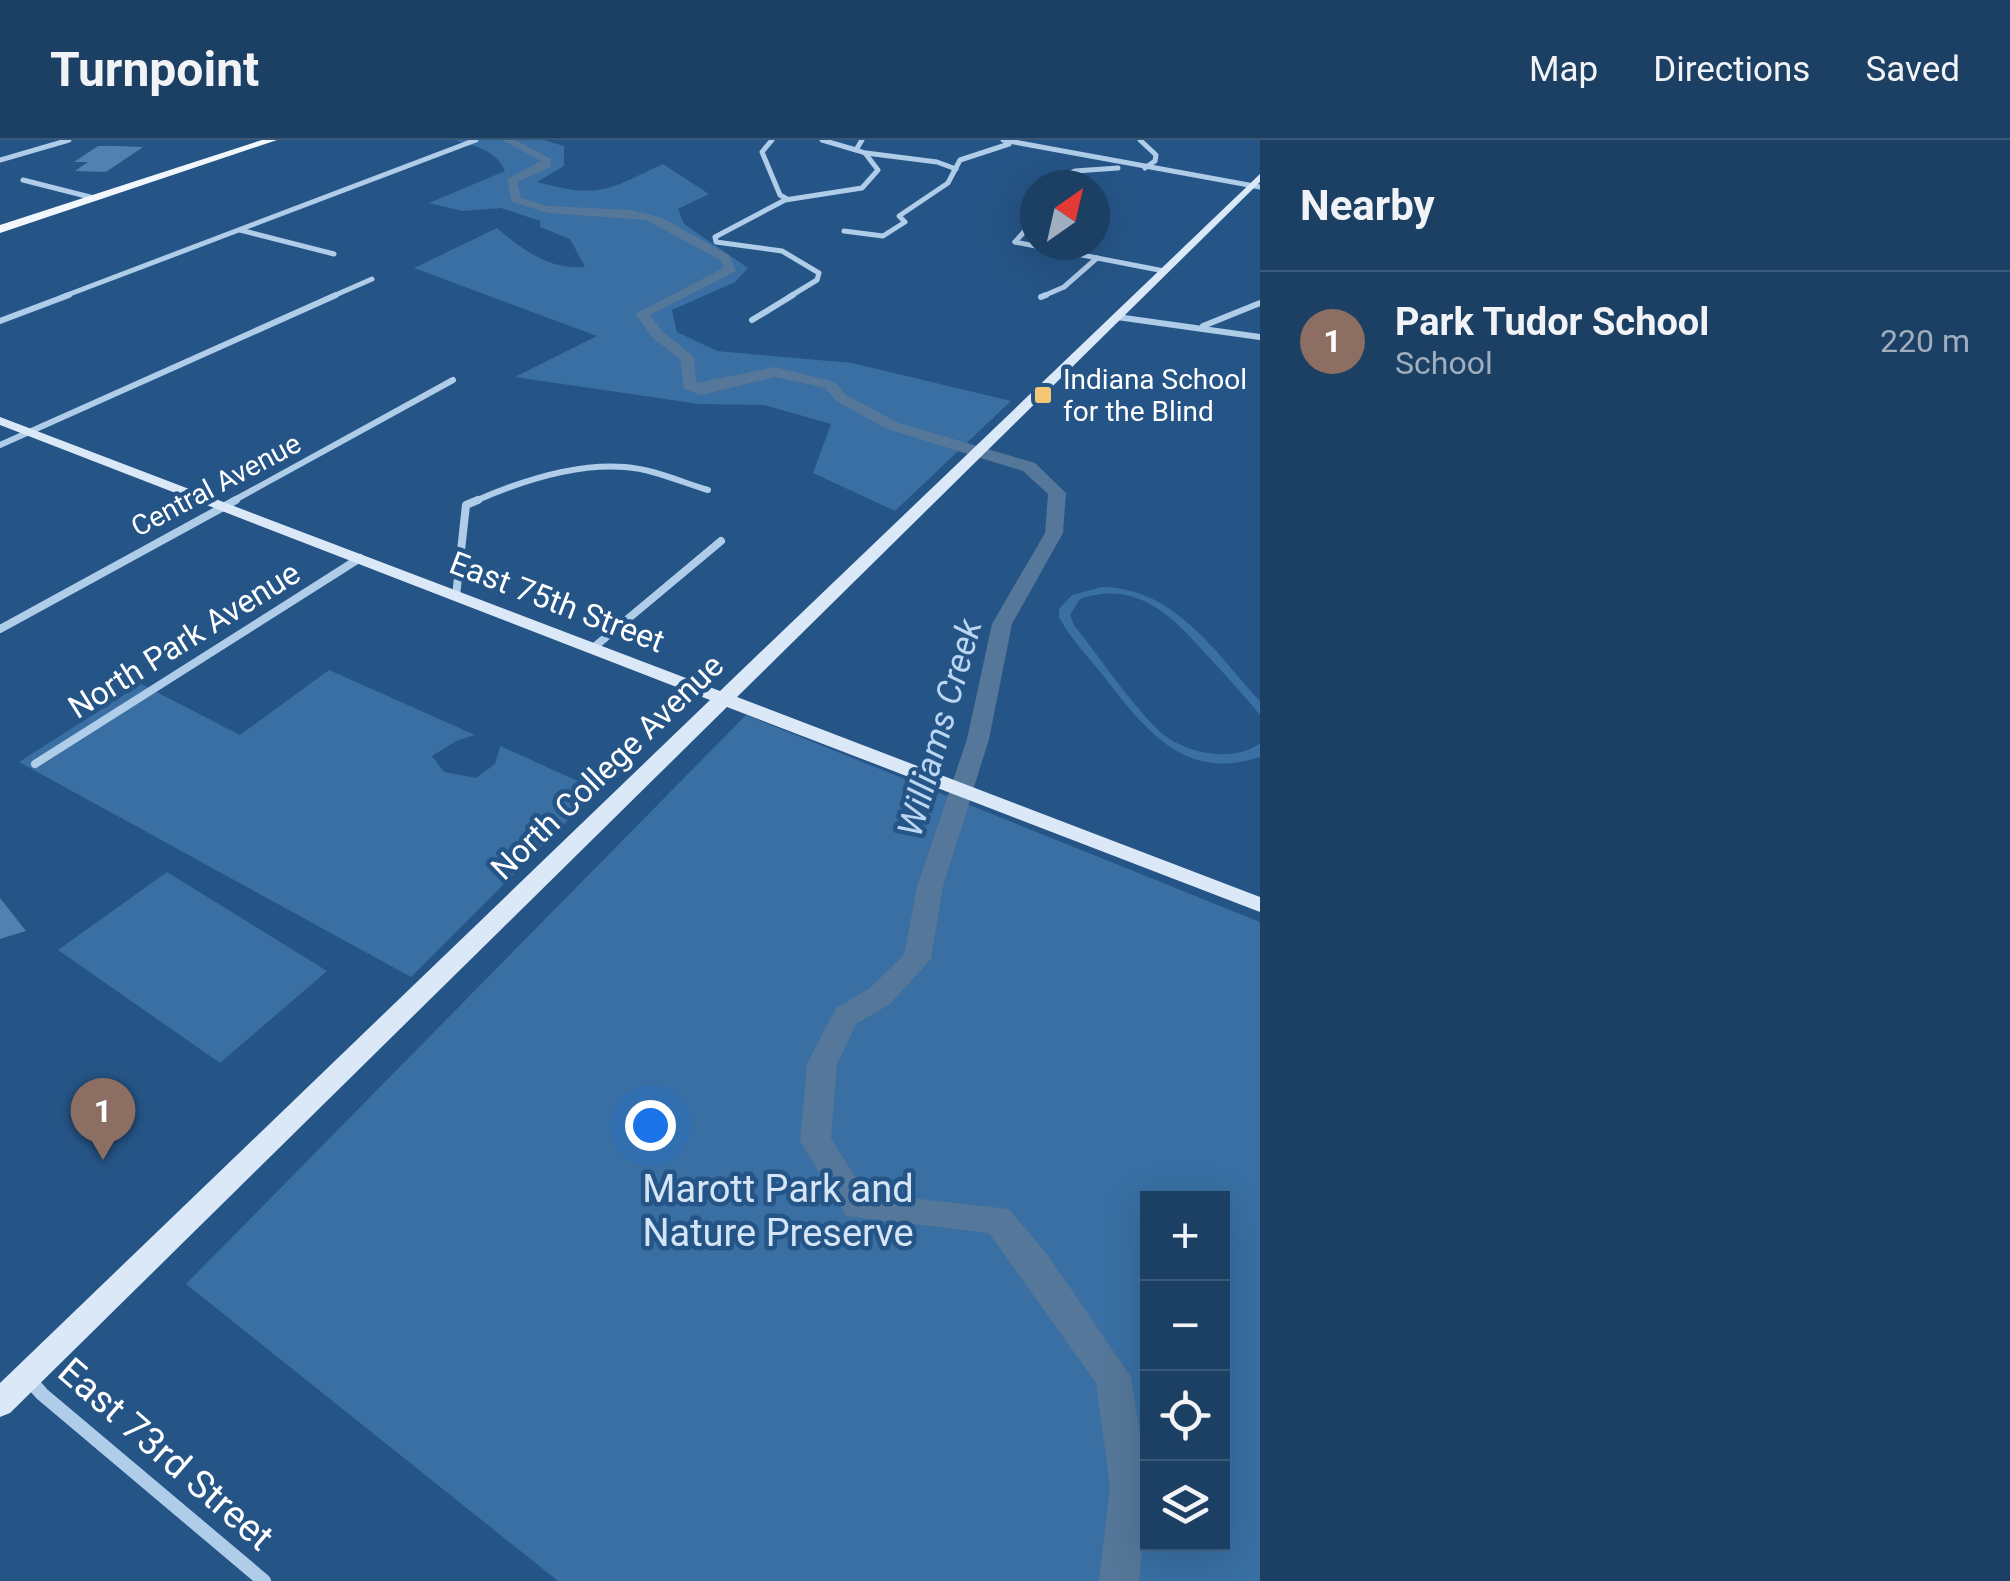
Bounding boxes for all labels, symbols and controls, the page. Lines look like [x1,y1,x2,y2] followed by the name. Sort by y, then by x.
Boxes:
[50,41,259,98] text: Turnpoint
[1529,49,1598,90] text: Map
[1653,49,1810,90] text: Directions
[1865,49,1960,90] text: Saved
[1020,170,1110,260] north arrow
[1300,181,1435,230] text: Nearby
[1395,300,1709,344] text: Park Tudor School
[1323,322,1342,360] text: 1
[1880,322,1970,360] text: 220 m
[1395,344,1493,382] text: School
[1063,363,1247,428] place label: Indiana School for the Blind
[1032,384,1054,406] marker: Indiana School for the Blind
[126,426,306,544] street label: Central Avenue
[444,544,670,660] street label: East 75th Street
[61,553,307,727] street label: North Park Avenue
[889,614,991,841] water label: Williams Creek
[483,646,731,888] street label: North College Avenue
[70,1078,136,1160] pin: 1
[625,1100,676,1151] your location
[642,1167,914,1255] park label: Marott Park and Nature Preserve
[1140,1191,1230,1551] map controls
[1140,1191,1230,1281] button: +
[1140,1281,1230,1371] button: −
[50,1349,282,1559] street label: East 73rd Street
[1140,1371,1230,1461] button: locate
[1140,1461,1230,1551] button: layers

